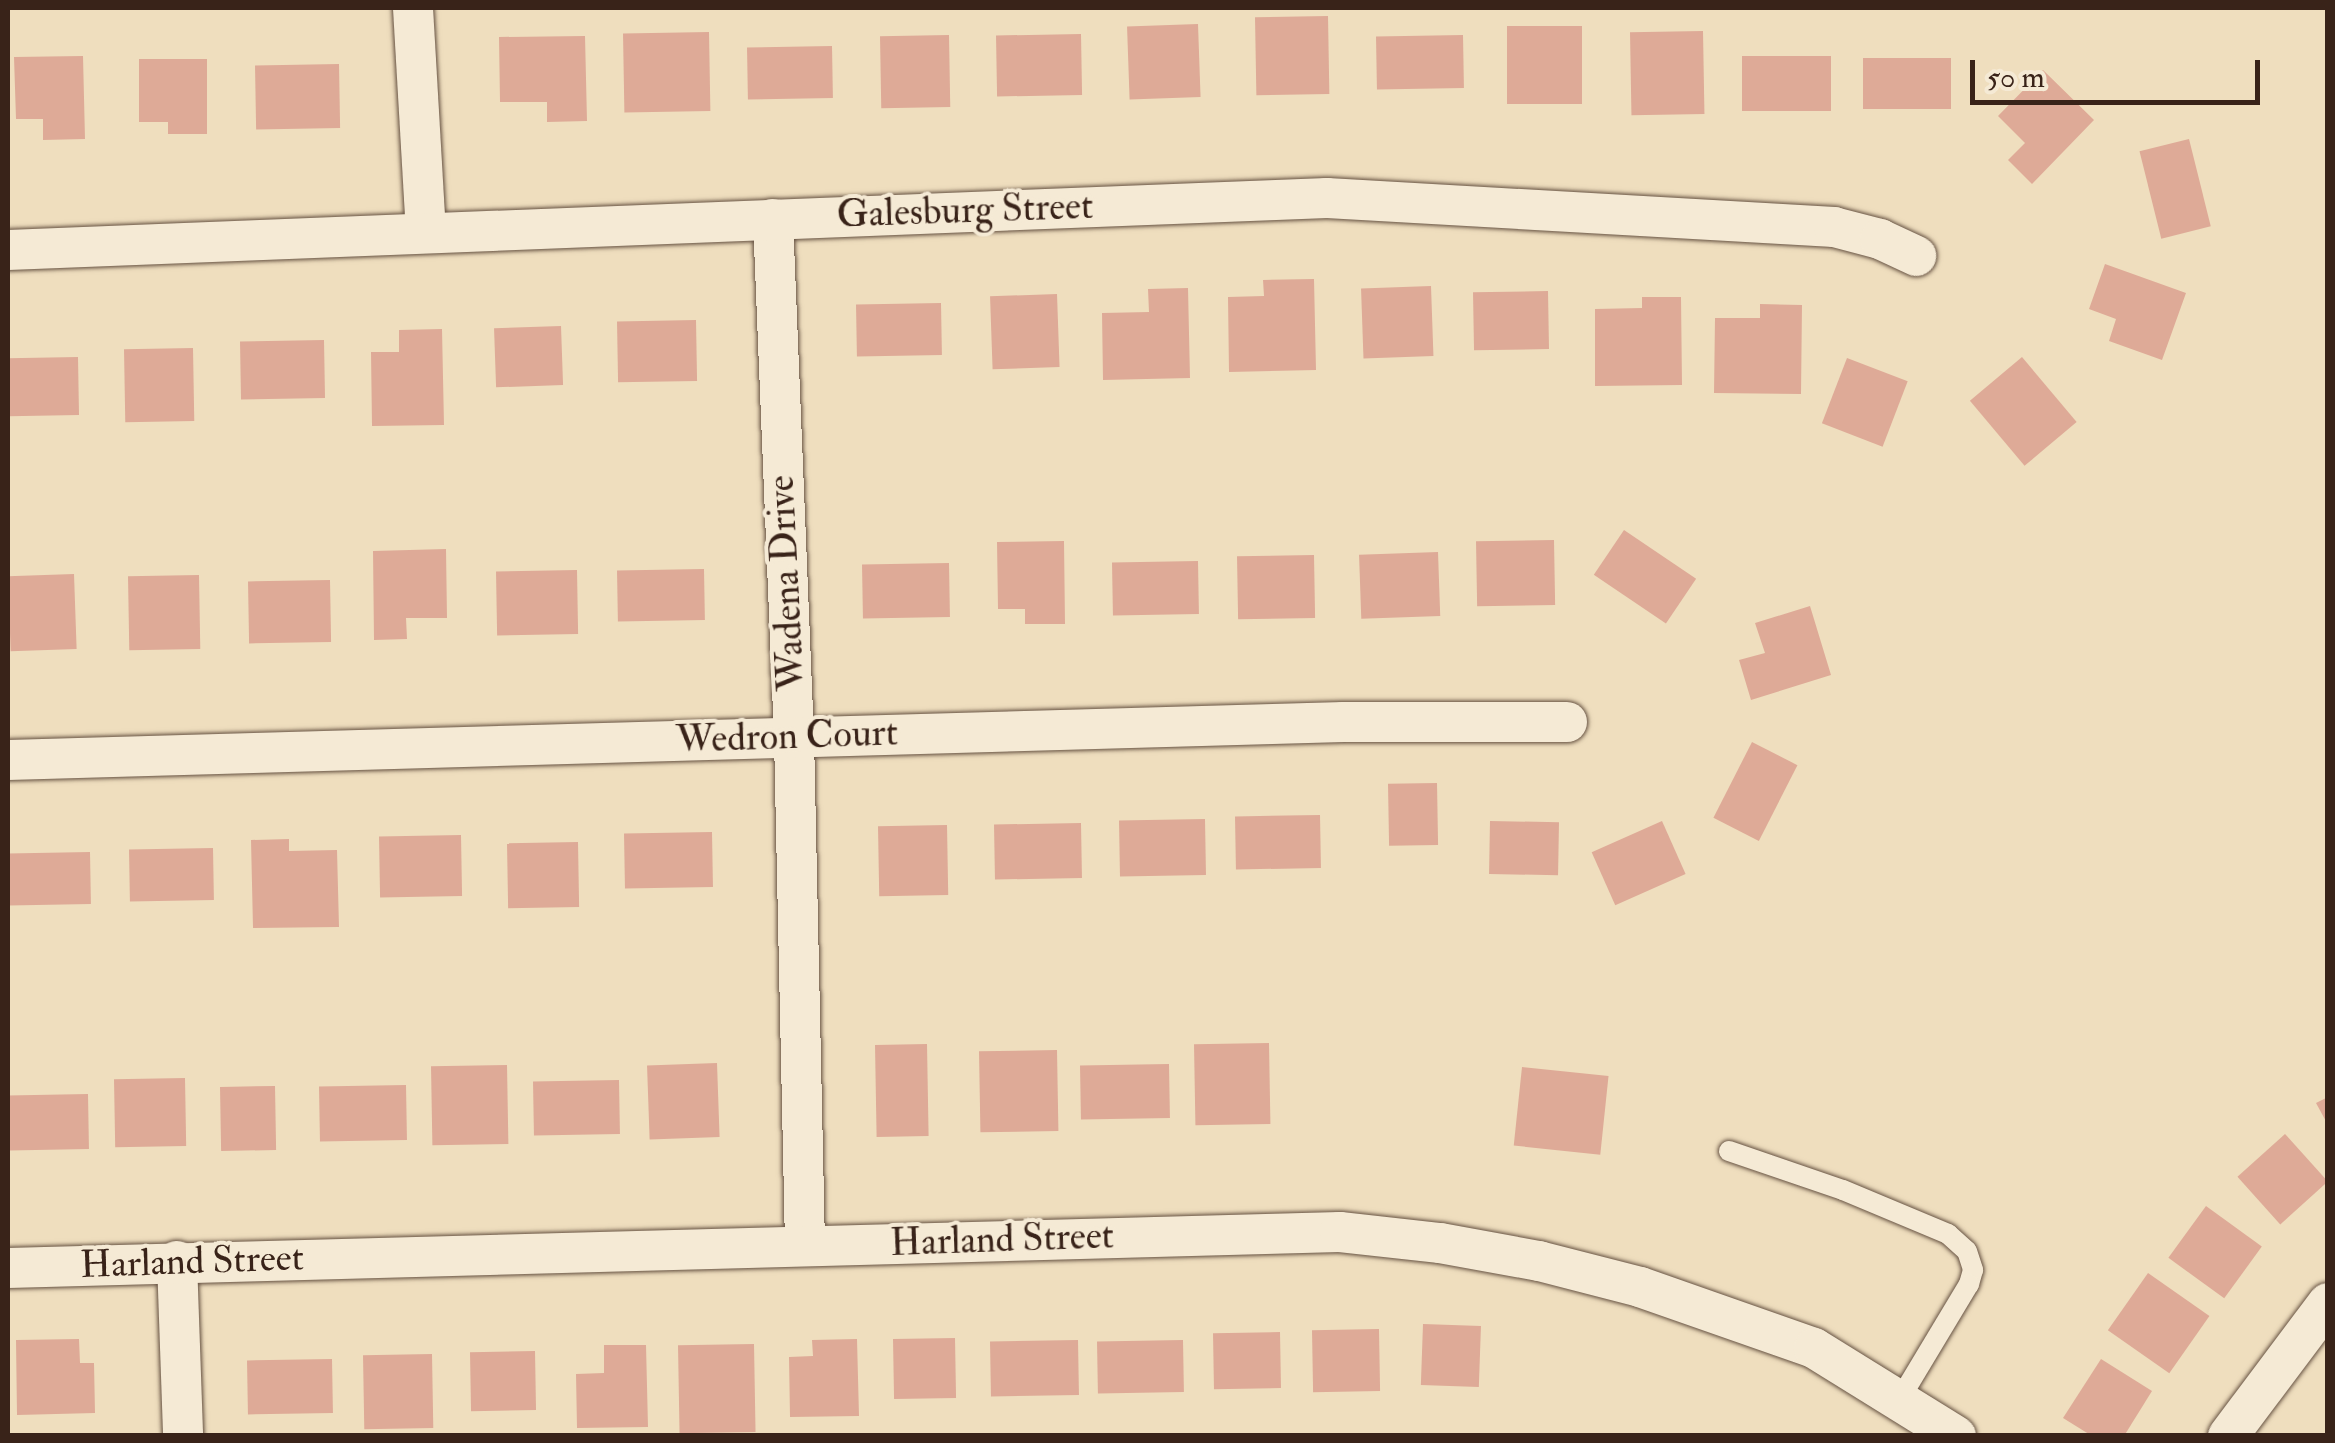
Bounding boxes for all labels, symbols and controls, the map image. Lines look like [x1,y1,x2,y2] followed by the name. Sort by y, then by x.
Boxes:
[1975,40,2265,102] scale bar
[1987,59,2045,96] text: 50 m
[836,184,1094,238] street label: Galesburg Street
[759,474,815,692] street label: Wadena Drive
[675,710,899,764] street label: Wedron Court
[889,1213,1115,1267] street label: Harland Street
[79,1235,305,1289] street label: Harland Street

